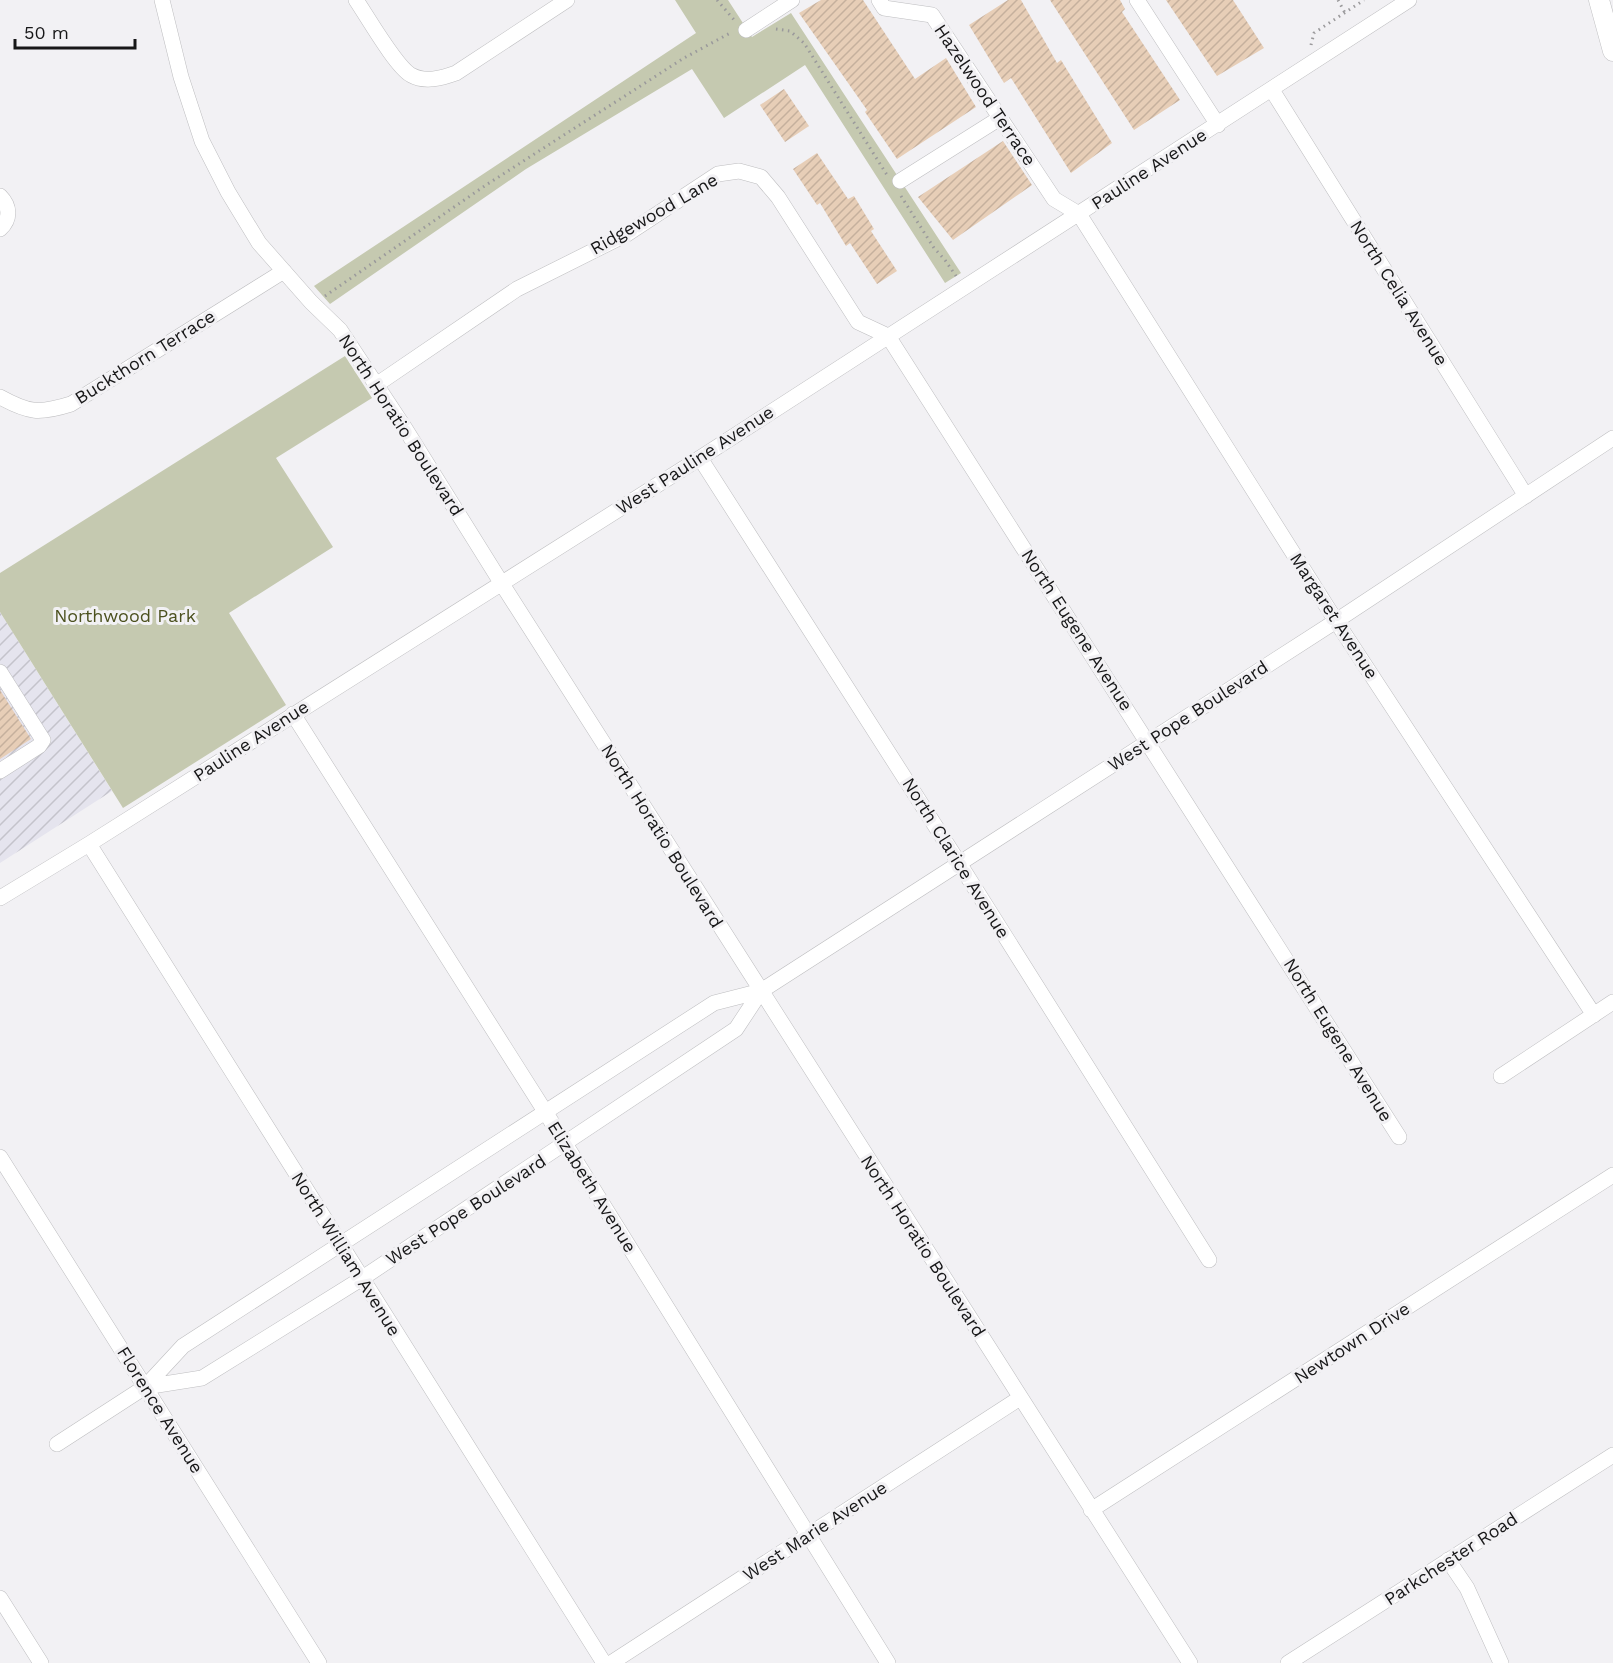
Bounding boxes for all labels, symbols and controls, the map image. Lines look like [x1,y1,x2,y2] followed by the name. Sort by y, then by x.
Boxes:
[15,12,135,50] scale bar
[930,20,1041,169] street label: Hazelwood Terrace
[24,22,69,43] text: 50 m
[1087,124,1210,214] street label: Pauline Avenue
[586,168,721,259] street label: Ridgewood Lane
[1346,216,1453,369] street label: North Celia Avenue
[71,305,219,408] street label: Buckthorn Terrace
[335,330,468,520] street label: North Horatio Boulevard
[612,401,777,518] street label: West Pauline Avenue
[1017,545,1138,714] street label: North Eugene Avenue
[1286,549,1383,683] street label: Margaret Avenue
[54,605,196,626] park label: Northwood Park
[1104,656,1272,775] street label: West Pope Boulevard
[189,696,312,786] street label: Pauline Avenue
[597,740,728,931] street label: North Horatio Boulevard
[898,774,1014,942] street label: North Clarice Avenue
[1280,954,1397,1125] street label: North Eugene Avenue
[544,1117,641,1256] street label: Elizabeth Avenue
[382,1150,550,1269] street label: West Pope Boulevard
[857,1151,990,1341] street label: North Horatio Boulevard
[287,1168,406,1340] street label: North William Avenue
[1290,1297,1413,1388] street label: Newtown Drive
[113,1343,208,1477] street label: Florence Avenue
[739,1476,891,1585] street label: West Marie Avenue
[1380,1508,1521,1609] street label: Parkchester Road

